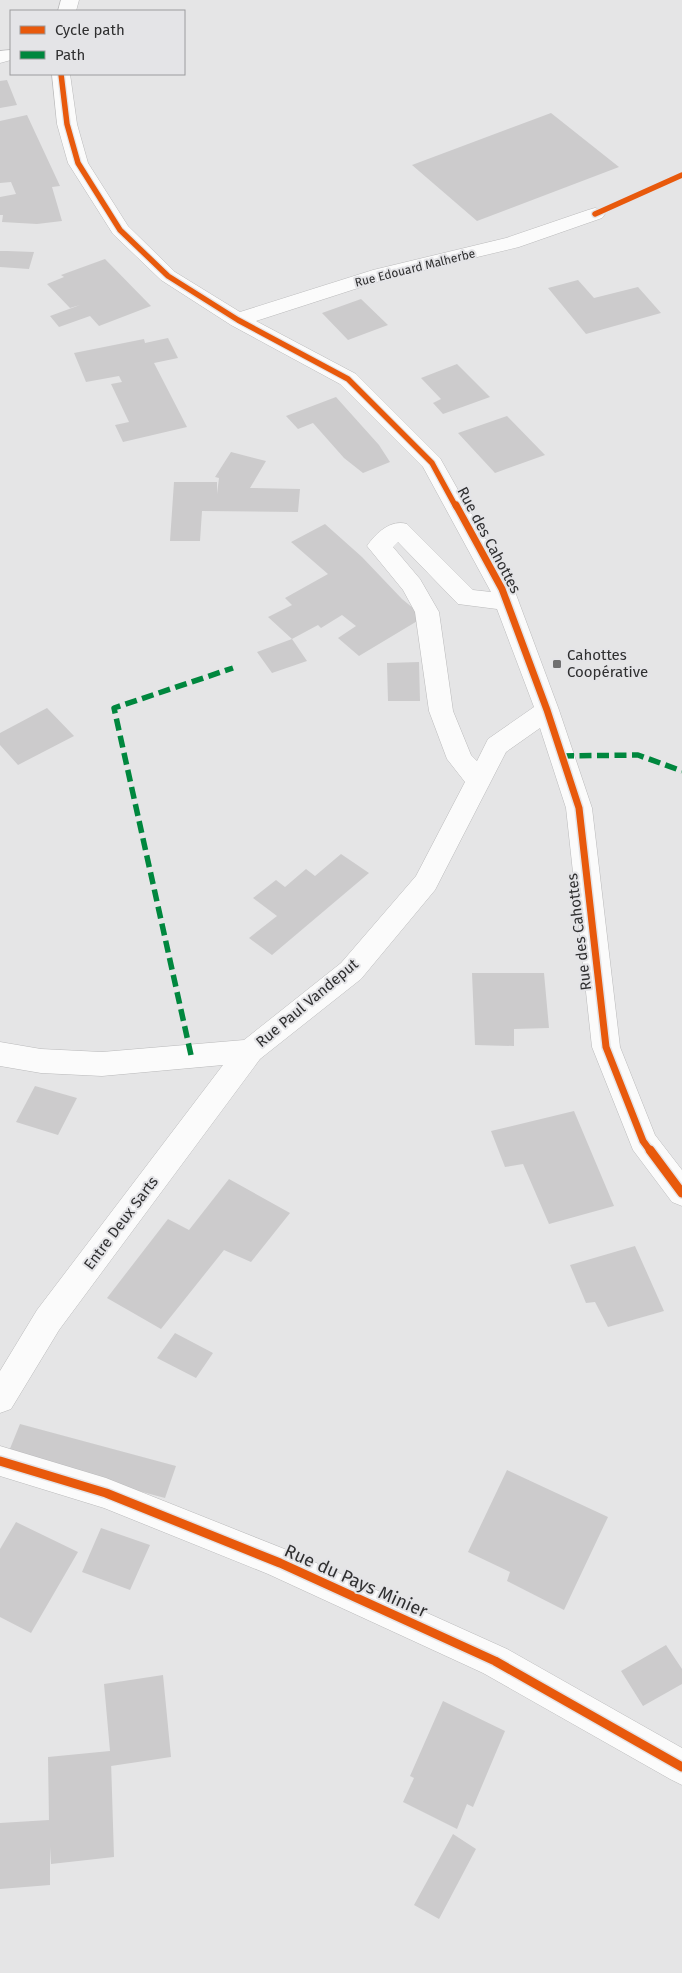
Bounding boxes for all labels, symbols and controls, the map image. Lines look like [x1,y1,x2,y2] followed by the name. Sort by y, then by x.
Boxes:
[10,10,185,75] legend
[55,21,125,39] text: Cycle path
[55,46,85,64] text: Path
[353,246,477,290] street label: Rue Edouard Malherbe
[453,484,525,596] street label: Rue des Cahottes
[567,646,648,681] place label: Cahottes Coopérative
[551,658,563,670] marker: Cahottes Coopérative
[563,872,595,992] street label: Rue des Cahottes
[252,955,362,1051] street label: Rue Paul Vandeput
[80,1173,162,1273] street label: Entre Deux Sarts
[281,1540,431,1622] street label: Rue du Pays Minier

